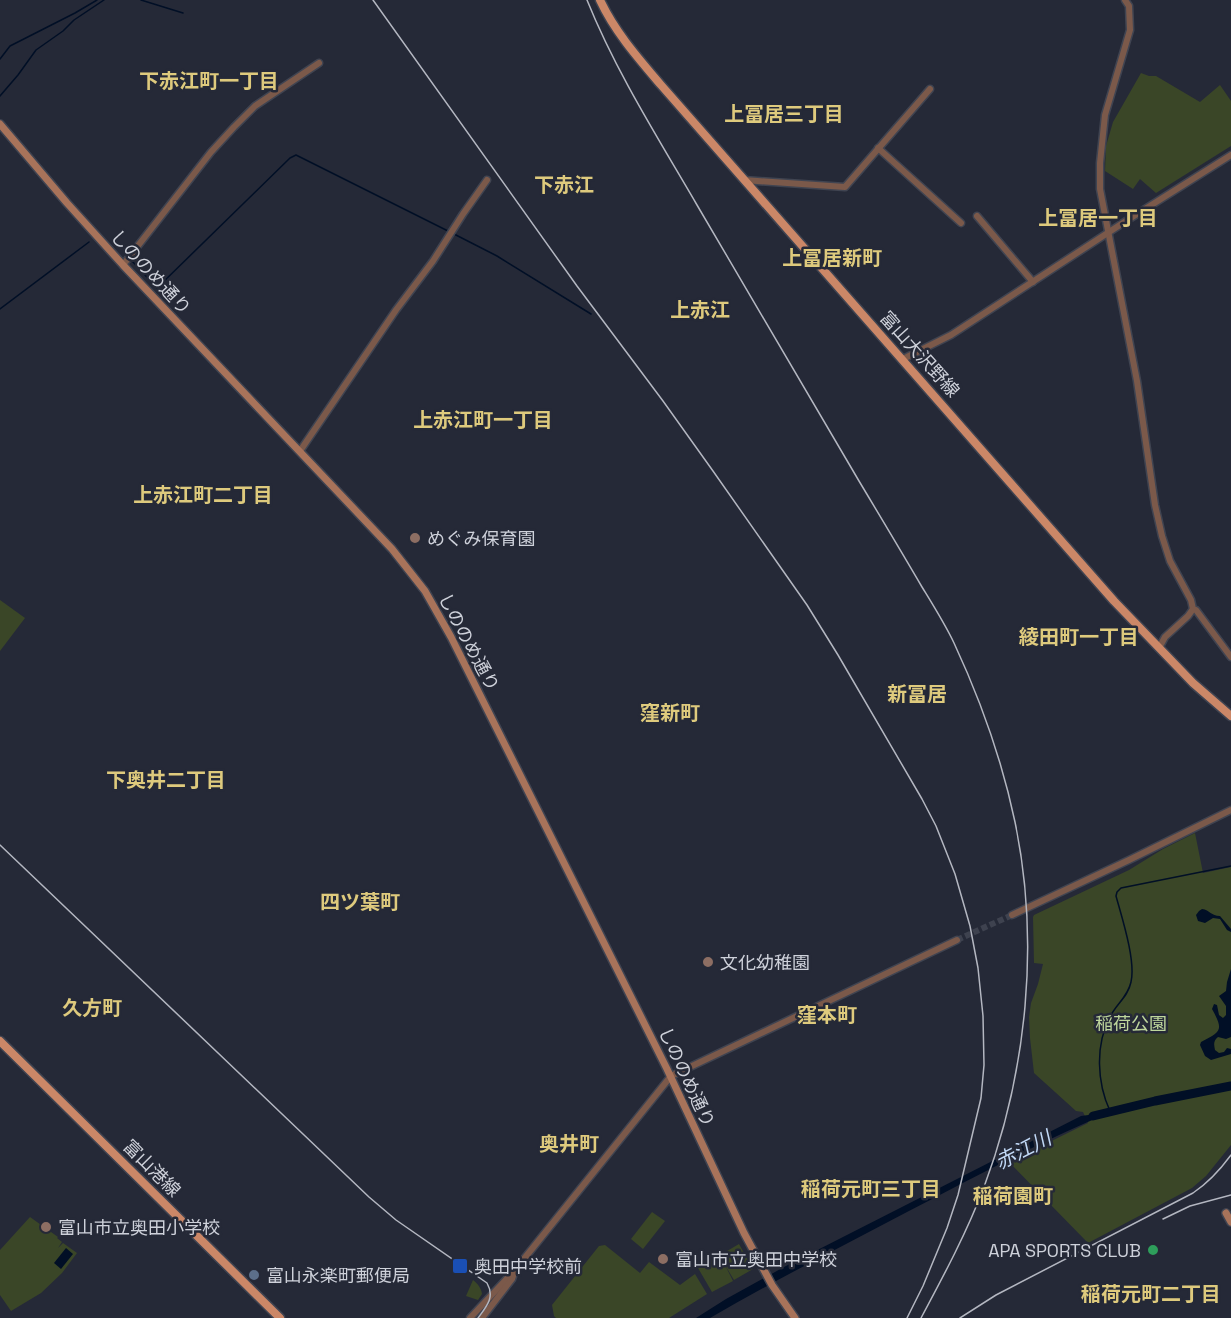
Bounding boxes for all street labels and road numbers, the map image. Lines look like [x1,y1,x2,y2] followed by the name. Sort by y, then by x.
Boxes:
[106,225,196,319] street label: しののめ通り
[875,306,965,402] street label: 富山大沢野線
[433,589,505,695] street label: しののめ通り
[654,1023,720,1131] street label: しののめ通り
[118,1134,186,1202] street label: 富山港線

